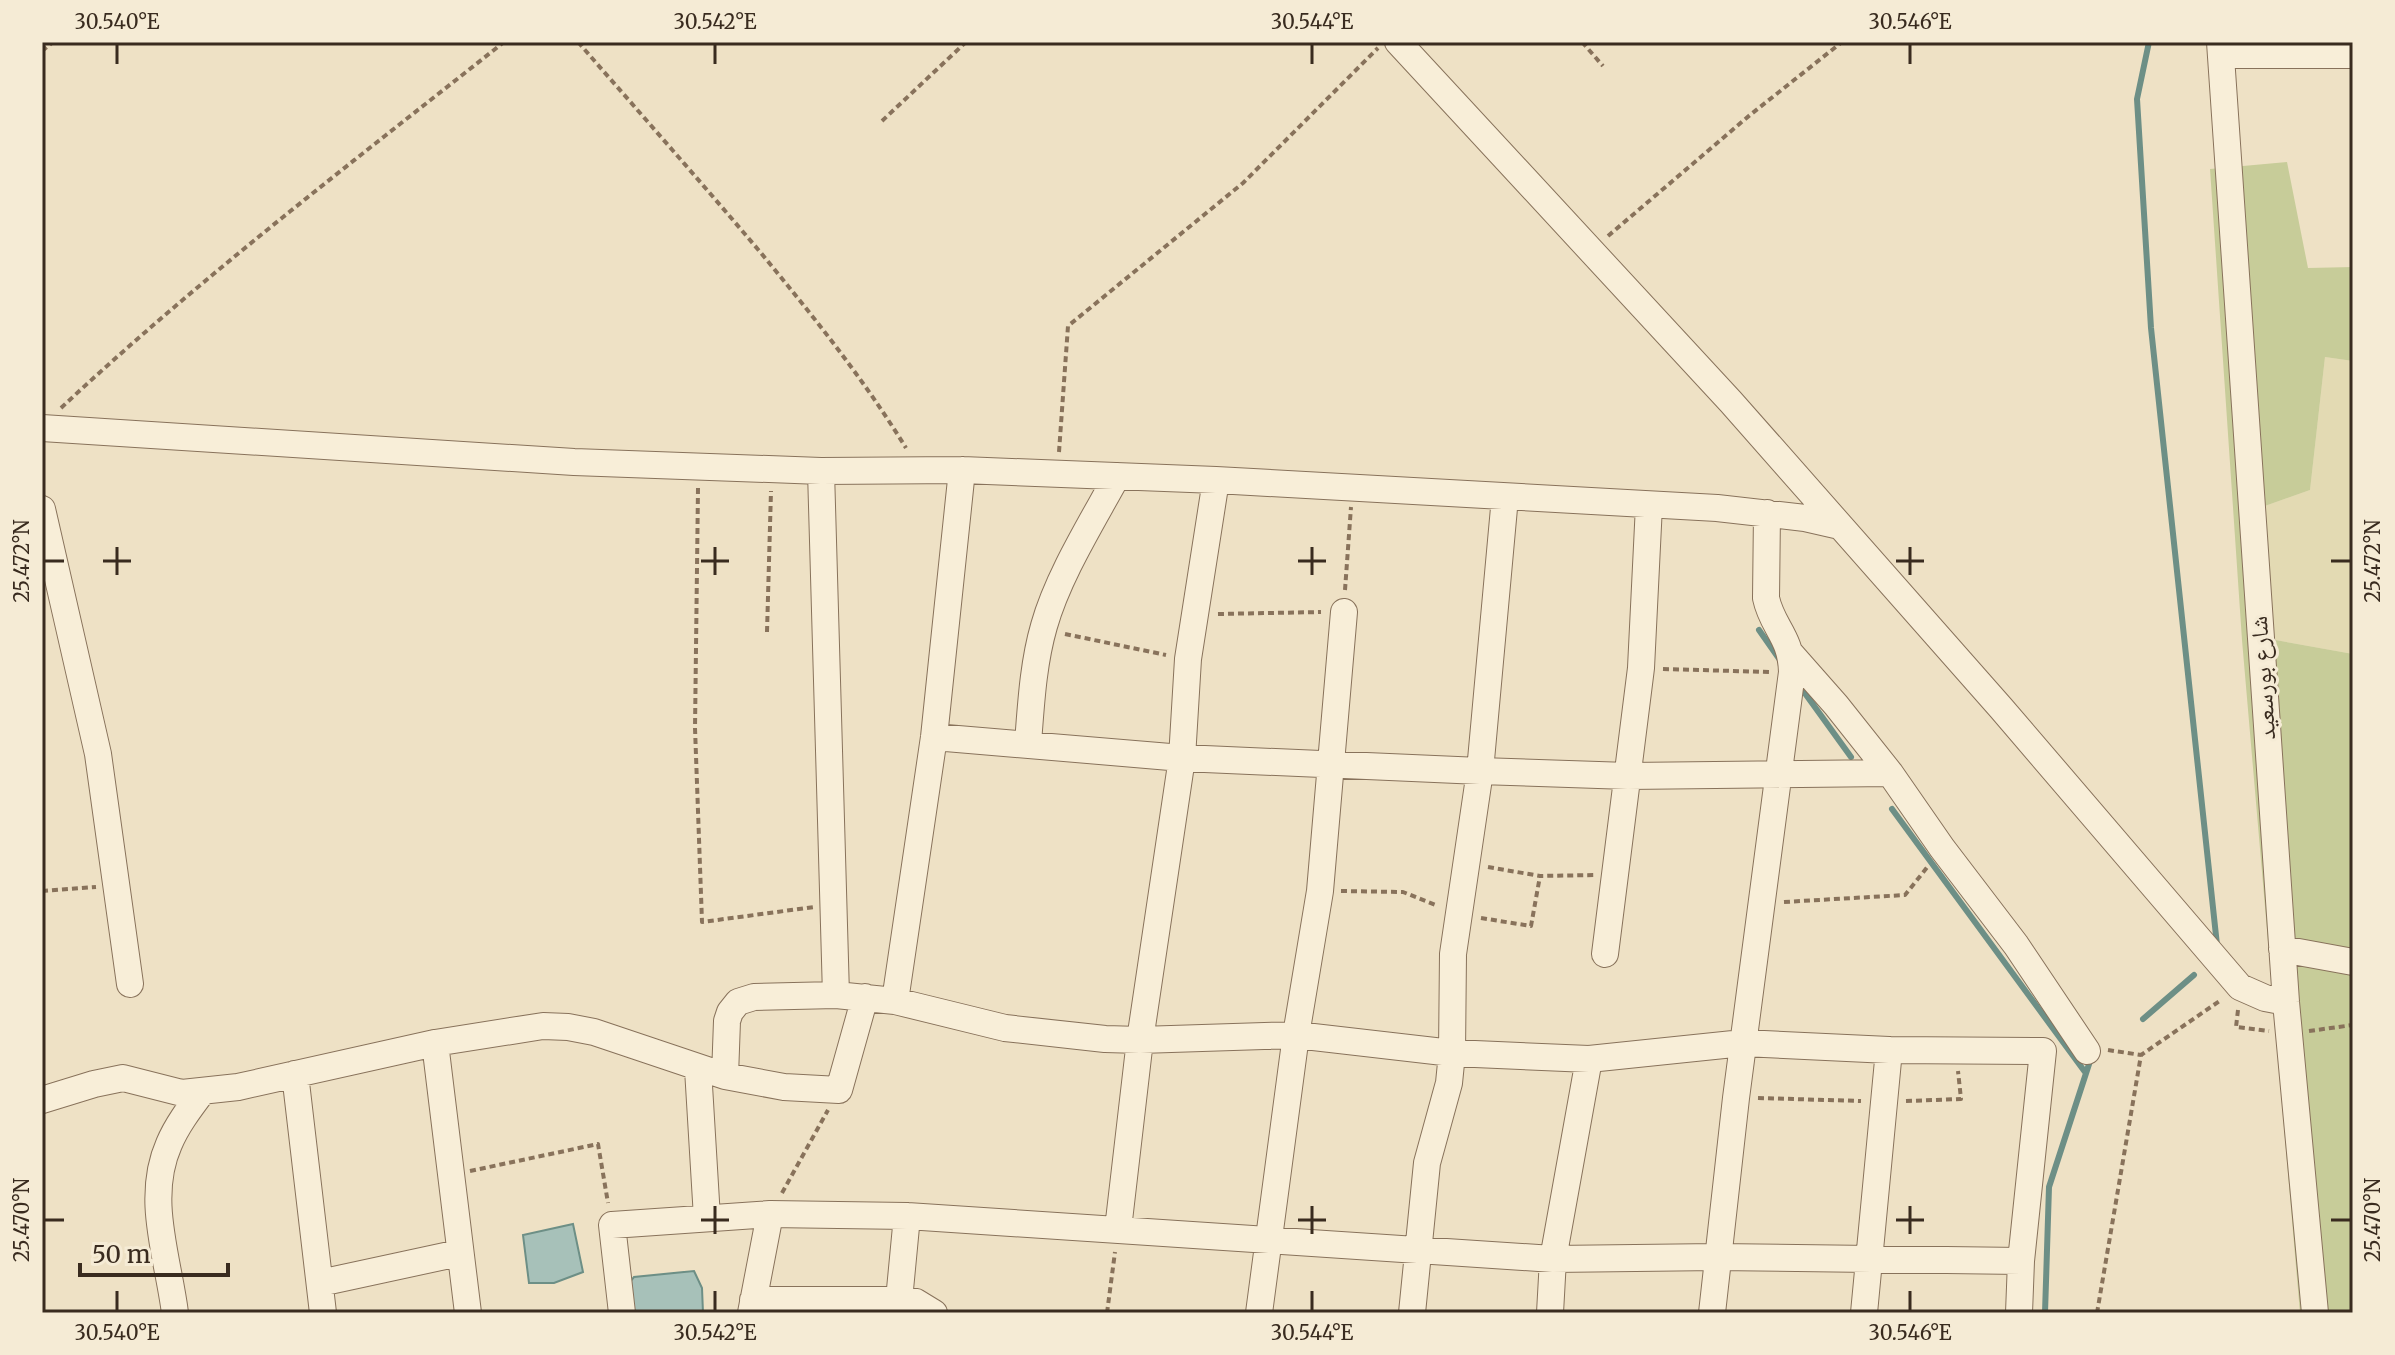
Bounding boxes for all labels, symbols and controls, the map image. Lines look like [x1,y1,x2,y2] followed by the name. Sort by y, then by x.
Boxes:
[75,9,160,34] text: 30.540°E
[674,9,757,34] text: 30.542°E
[1271,9,1353,34] text: 30.544°E
[1869,9,1952,34] text: 30.546°E
[9,519,34,603] text: 25.472°N
[2360,519,2385,603] text: 25.472°N
[2243,615,2282,741] street label: شارع بورسعيد
[9,1177,34,1262] text: 25.470°N
[2360,1177,2385,1262] text: 25.470°N
[80,1227,228,1277] scale bar
[92,1239,151,1270] text: 50 m
[75,1320,160,1345] text: 30.540°E
[674,1320,757,1345] text: 30.542°E
[1271,1320,1353,1345] text: 30.544°E
[1869,1320,1952,1345] text: 30.546°E

